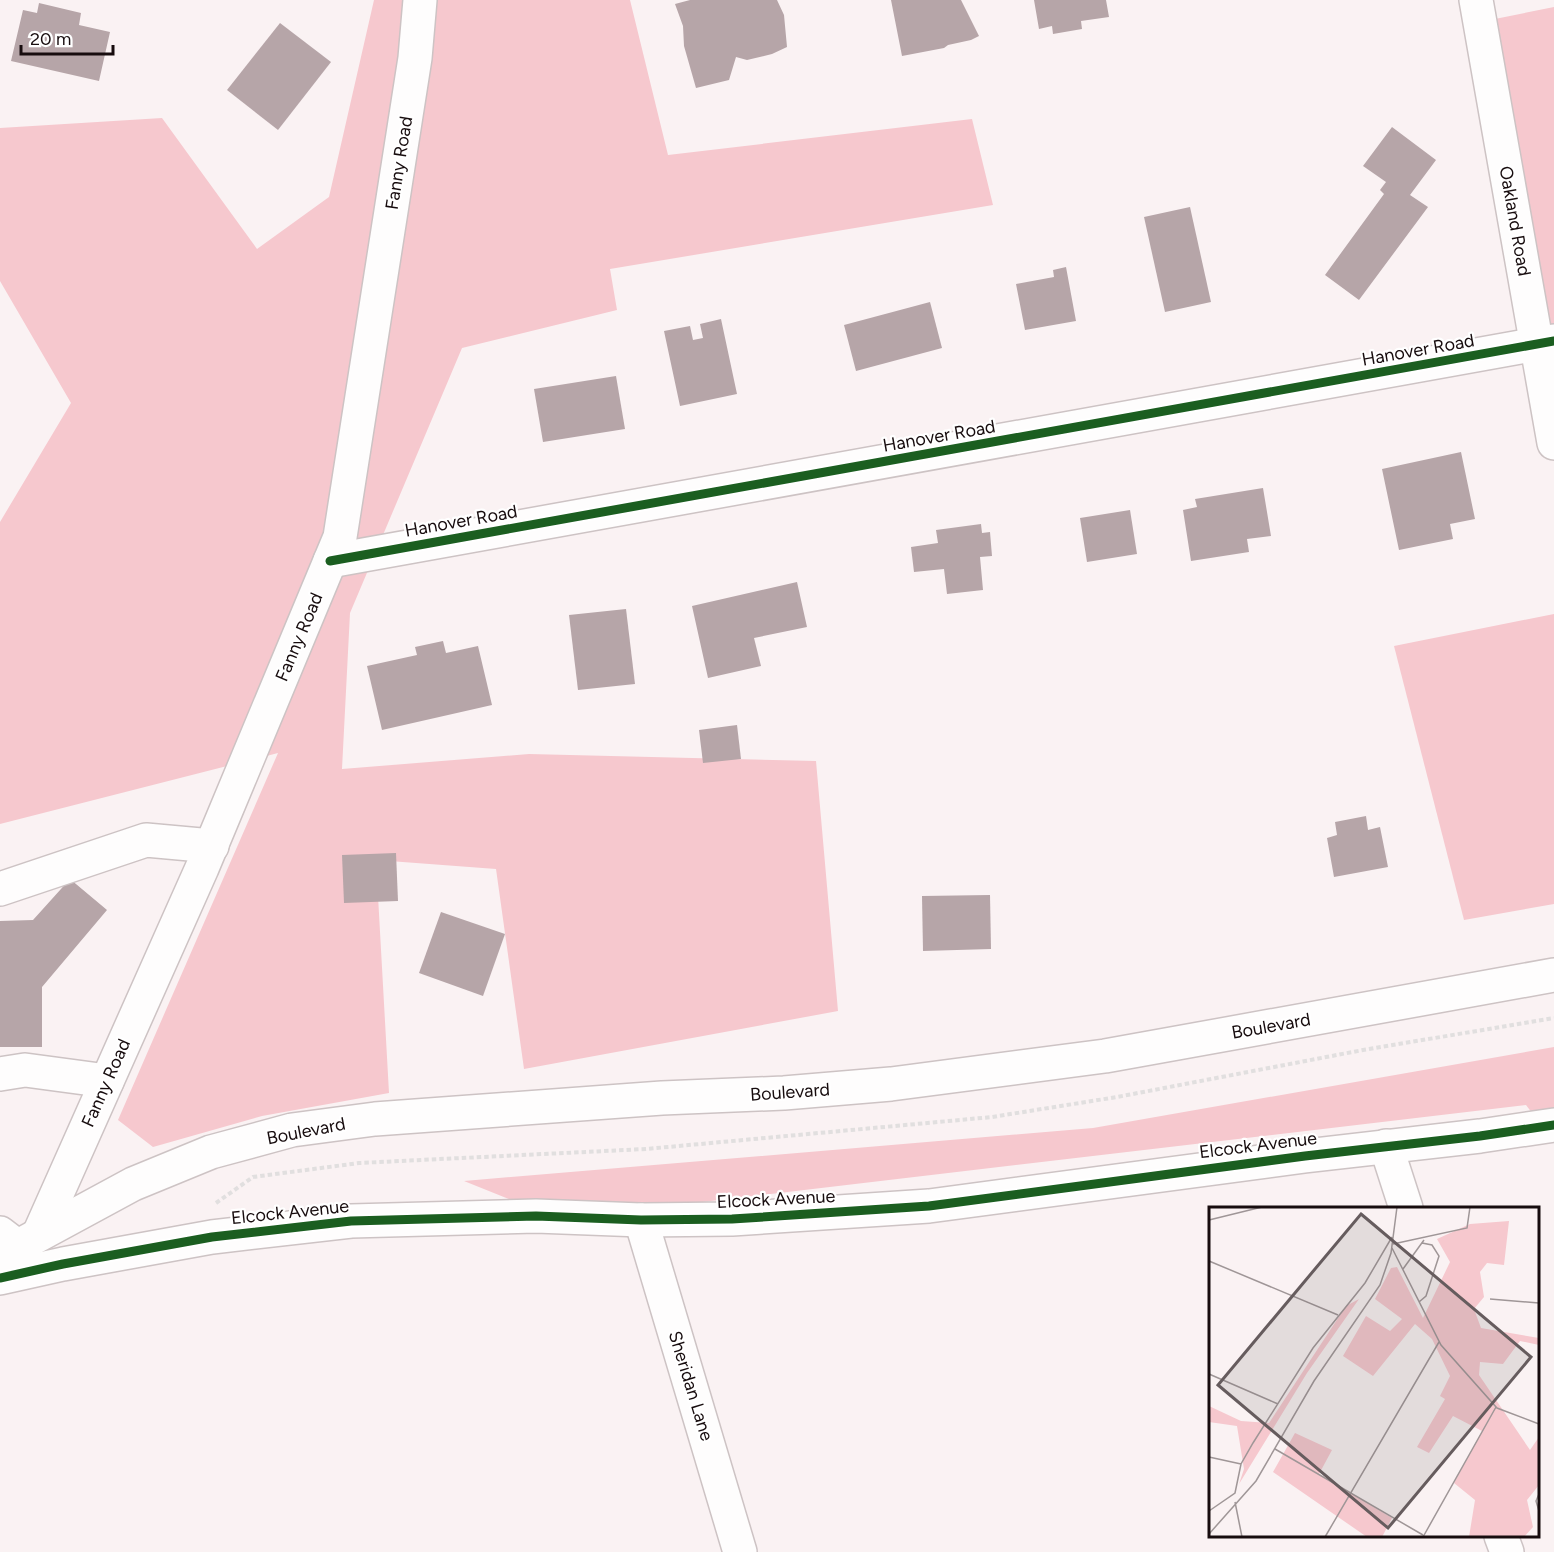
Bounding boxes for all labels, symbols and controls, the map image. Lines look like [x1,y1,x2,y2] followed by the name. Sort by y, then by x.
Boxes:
[21,18,112,56] scale bar
[30,28,71,50] text: 20 m
[381,115,417,211] street label: Fanny Road
[1494,164,1536,278] street label: Oakland Road
[1360,329,1476,371] street label: Hanover Road
[881,415,997,457] street label: Hanover Road
[403,500,519,542] street label: Hanover Road
[270,589,328,685] street label: Fanny Road
[1230,1008,1312,1044] street label: Boulevard
[77,1036,135,1130] street label: Fanny Road
[749,1078,831,1106] street label: Boulevard
[265,1113,347,1149] street label: Boulevard
[1198,1127,1318,1163] street label: Elcock Avenue
[716,1185,836,1213] street label: Elcock Avenue
[230,1195,350,1229] street label: Elcock Avenue
[1209,1207,1539,1537] inset map
[664,1328,718,1444] street label: Sheridan Lane

